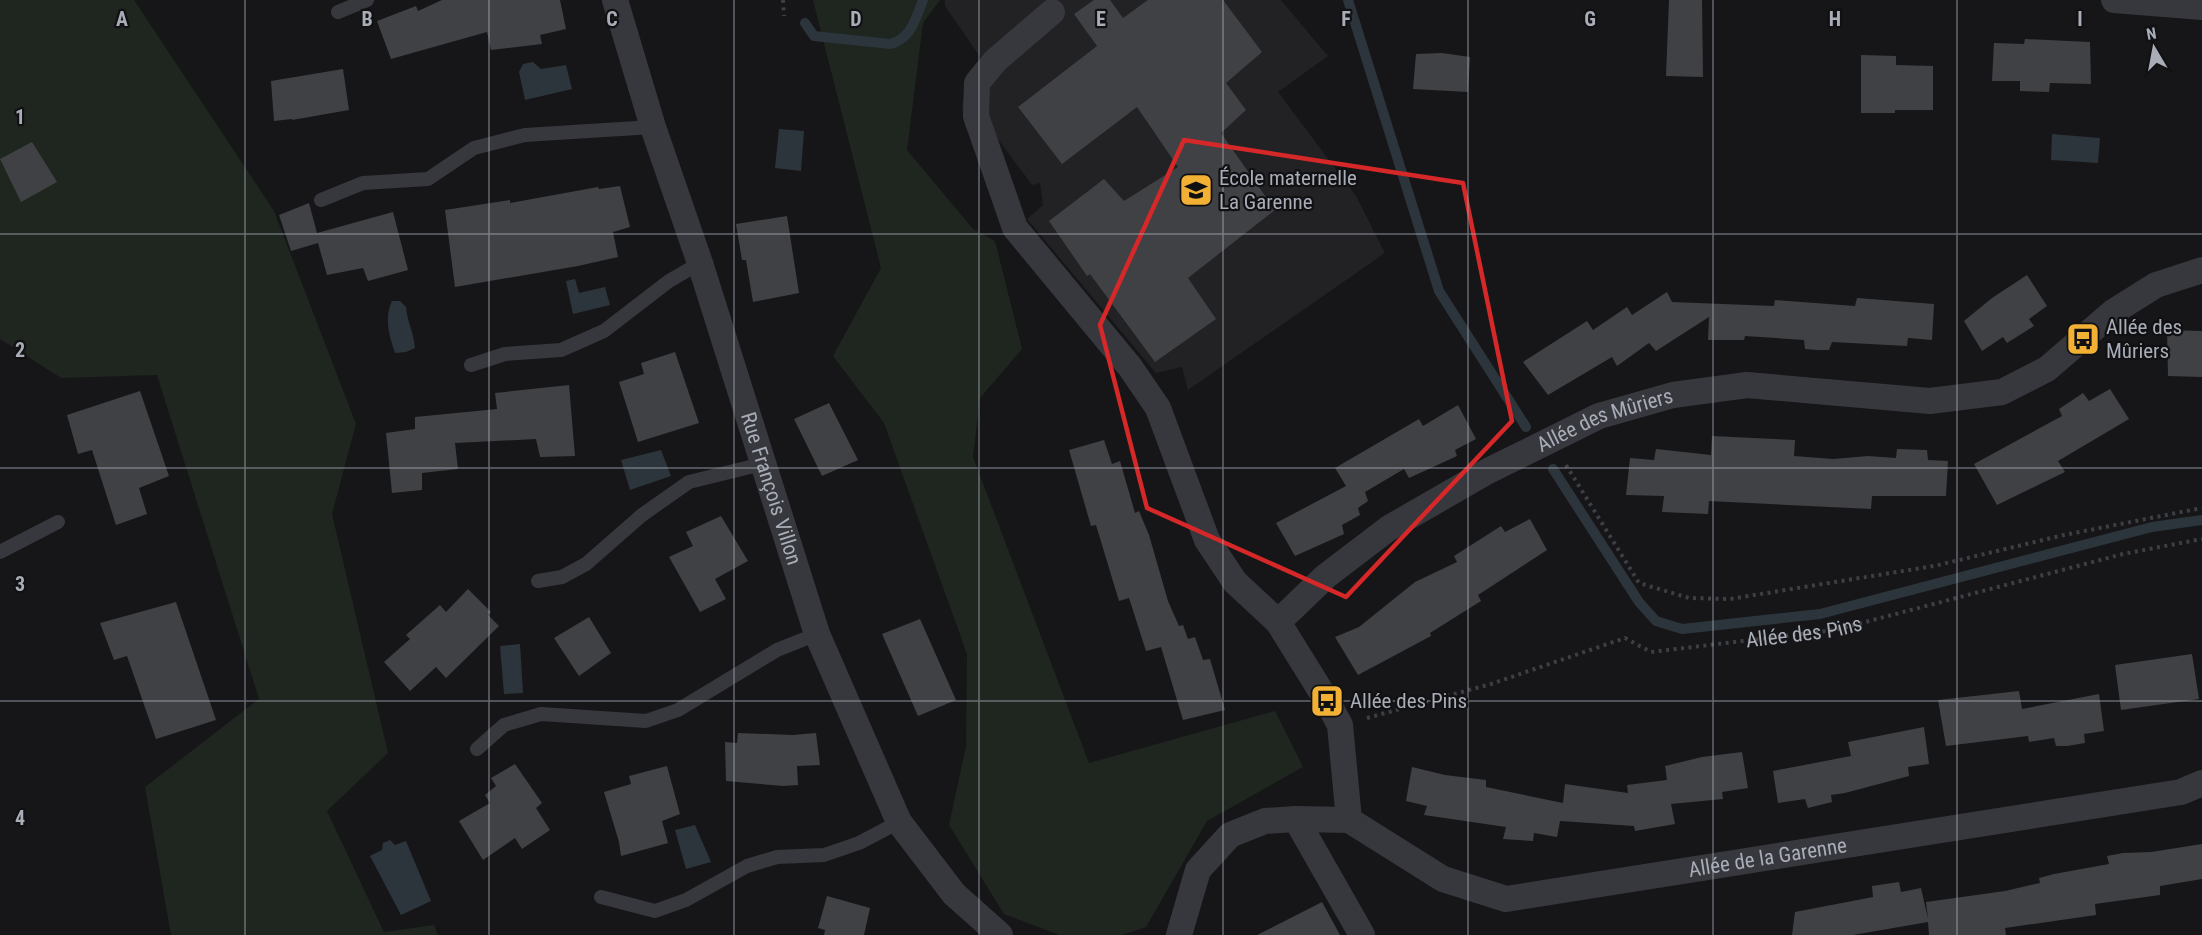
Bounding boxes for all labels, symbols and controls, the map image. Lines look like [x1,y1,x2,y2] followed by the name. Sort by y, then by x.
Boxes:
[116,7,128,31] text: A
[361,7,373,31] text: B
[606,7,618,31] text: C
[850,7,862,31] text: D
[1096,7,1106,31] text: E
[1341,7,1351,31] text: F
[1584,7,1596,31] text: G
[1829,7,1841,31] text: H
[2077,7,2083,31] text: I
[2124,18,2184,78] north arrow
[2145,24,2158,44] text: N
[15,105,25,129] text: 1
[1219,166,1357,214] place label: École maternelle La Garenne
[1178,172,1214,208] school or university icon: École maternelle La Garenne
[2106,315,2182,363] place label: Allée des Mûriers
[2065,321,2101,357] bus stop icon: Allée des Mûriers
[15,338,25,362] text: 2
[1533,384,1676,457] street label: Allée des Mûriers
[736,409,806,568] street label: Rue François Villon
[15,572,25,596] text: 3
[1745,611,1865,653] street label: Allée des Pins
[1309,683,1345,719] bus stop icon: Allée des Pins
[1350,689,1467,713] place label: Allée des Pins
[15,806,25,830] text: 4
[1687,833,1849,882] street label: Allée de la Garenne

